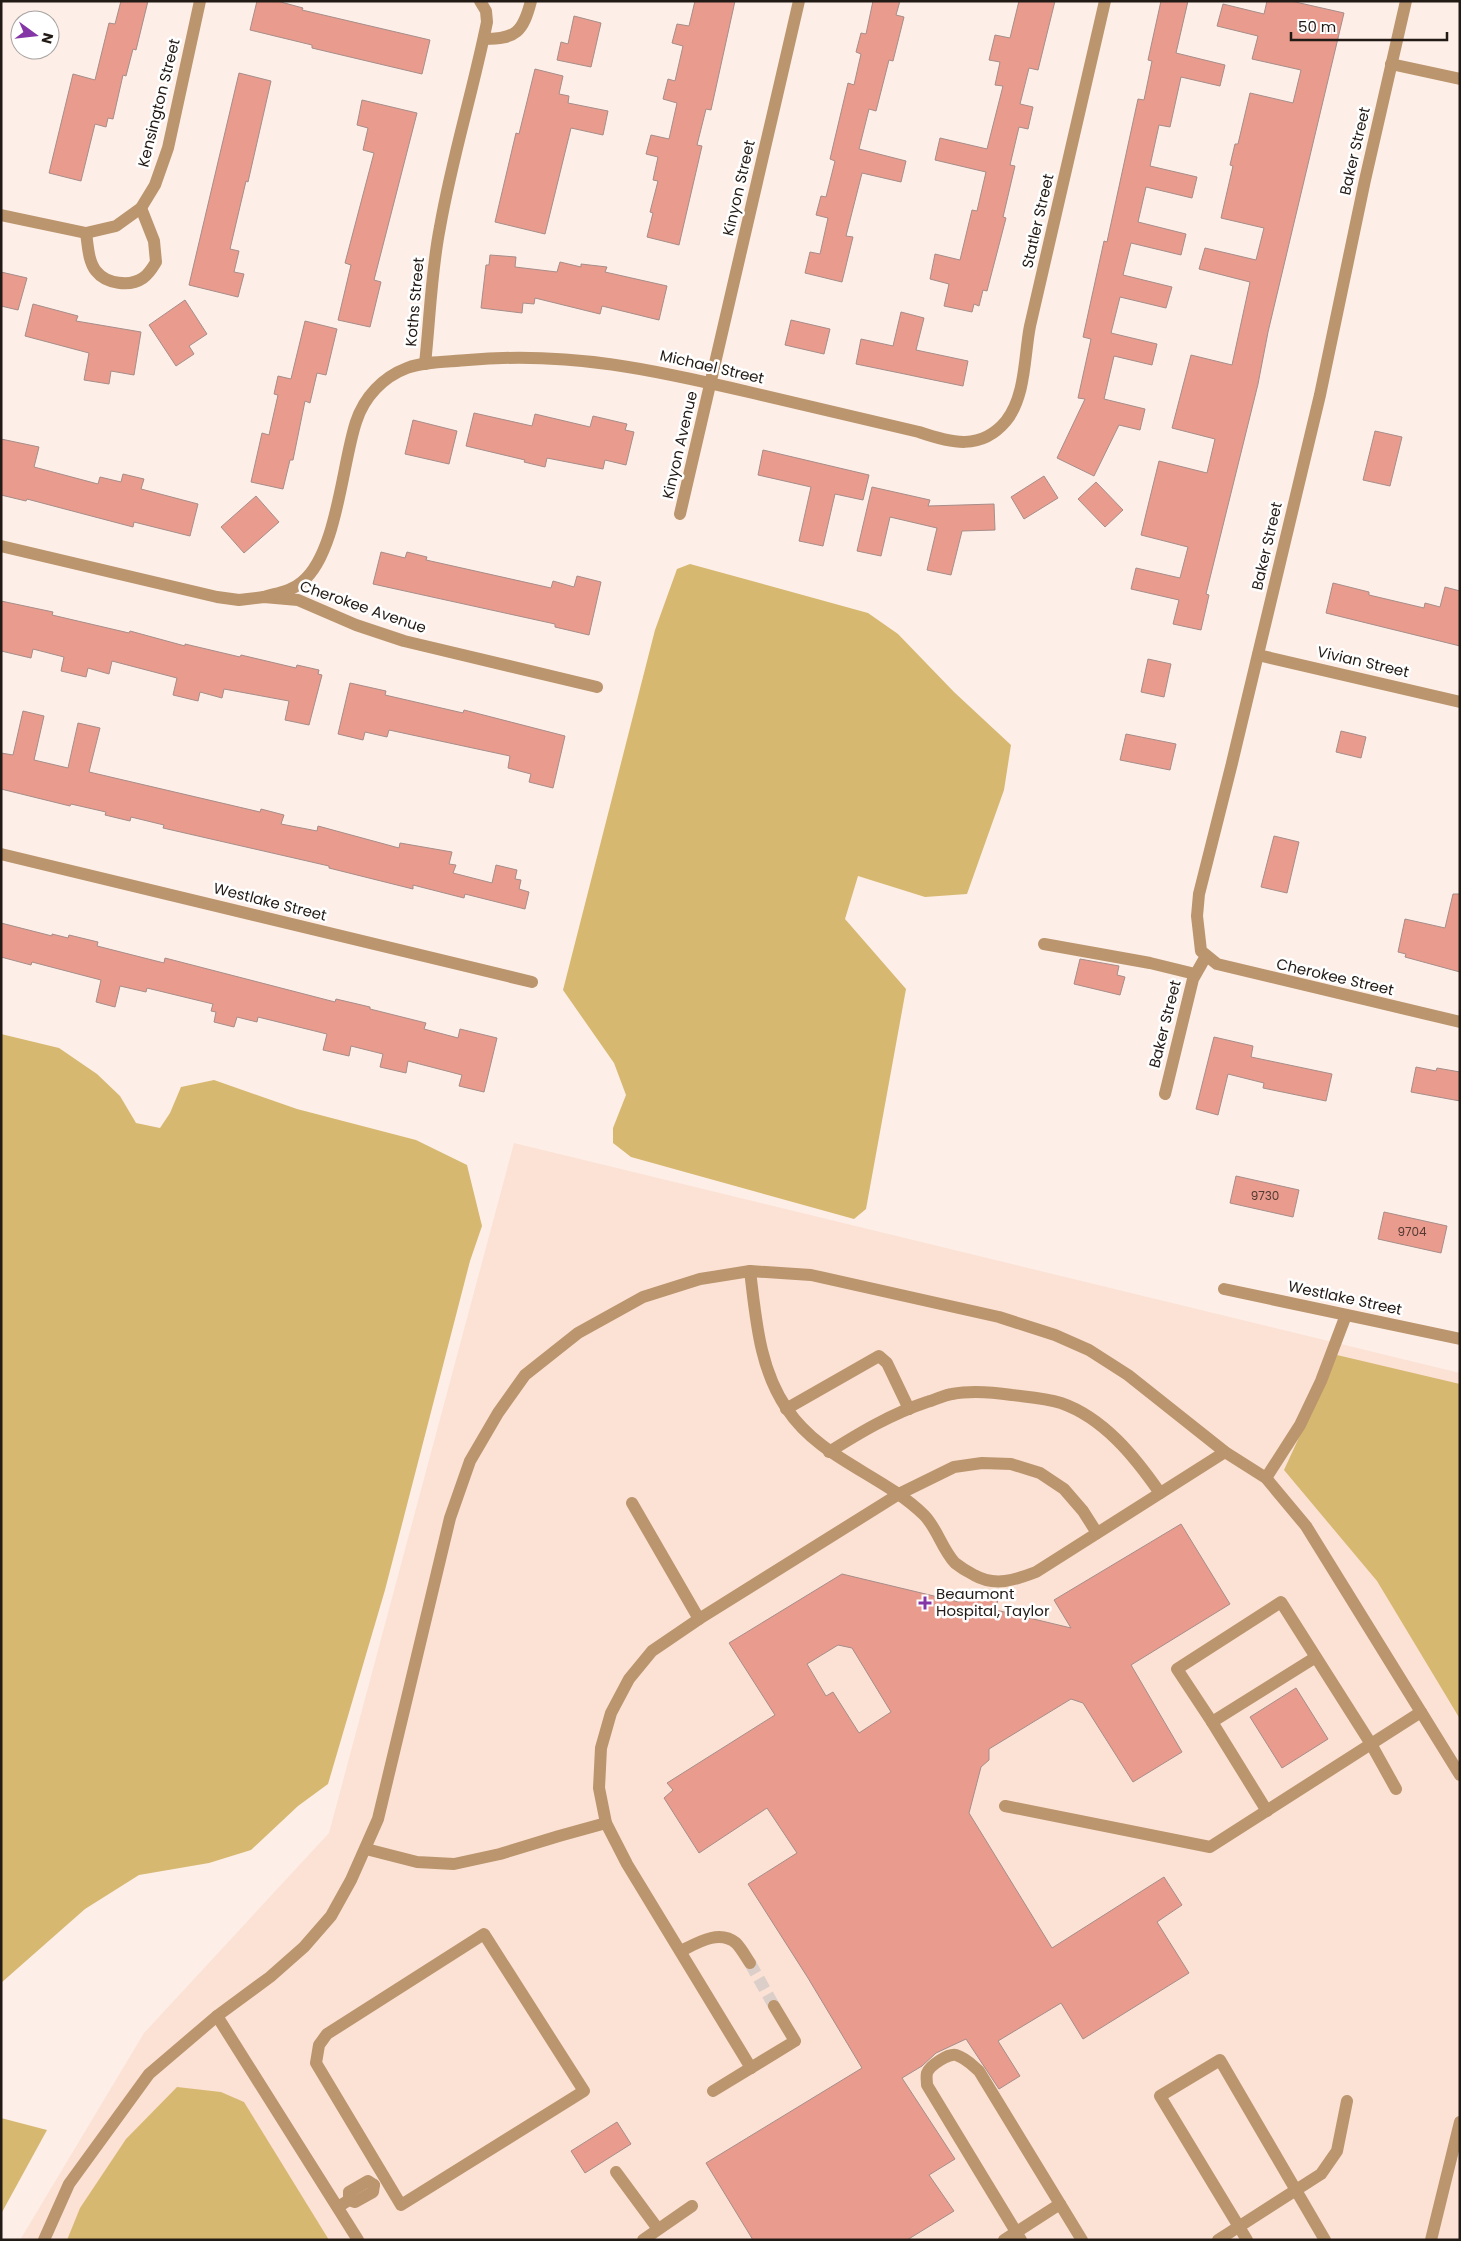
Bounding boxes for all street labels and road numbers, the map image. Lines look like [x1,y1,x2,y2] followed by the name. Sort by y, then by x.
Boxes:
[132,36,185,169] street label: Kensington Street
[1334,105,1375,197] street label: Baker Street
[717,138,760,238] street label: Kinyon Street
[1016,172,1059,270] street label: Statler Street
[400,257,429,347] street label: Koths Street
[658,344,766,389] street label: Michael Street
[657,389,702,501] street label: Kinyon Avenue
[1246,500,1287,592] street label: Baker Street
[297,575,429,638] street label: Cherokee Avenue
[1315,641,1411,682] street label: Vivian Street
[211,877,329,926] street label: Westlake Street
[1274,953,1396,1000] street label: Cherokee Street
[1143,978,1186,1070] street label: Baker Street
[1286,1275,1404,1320] street label: Westlake Street

